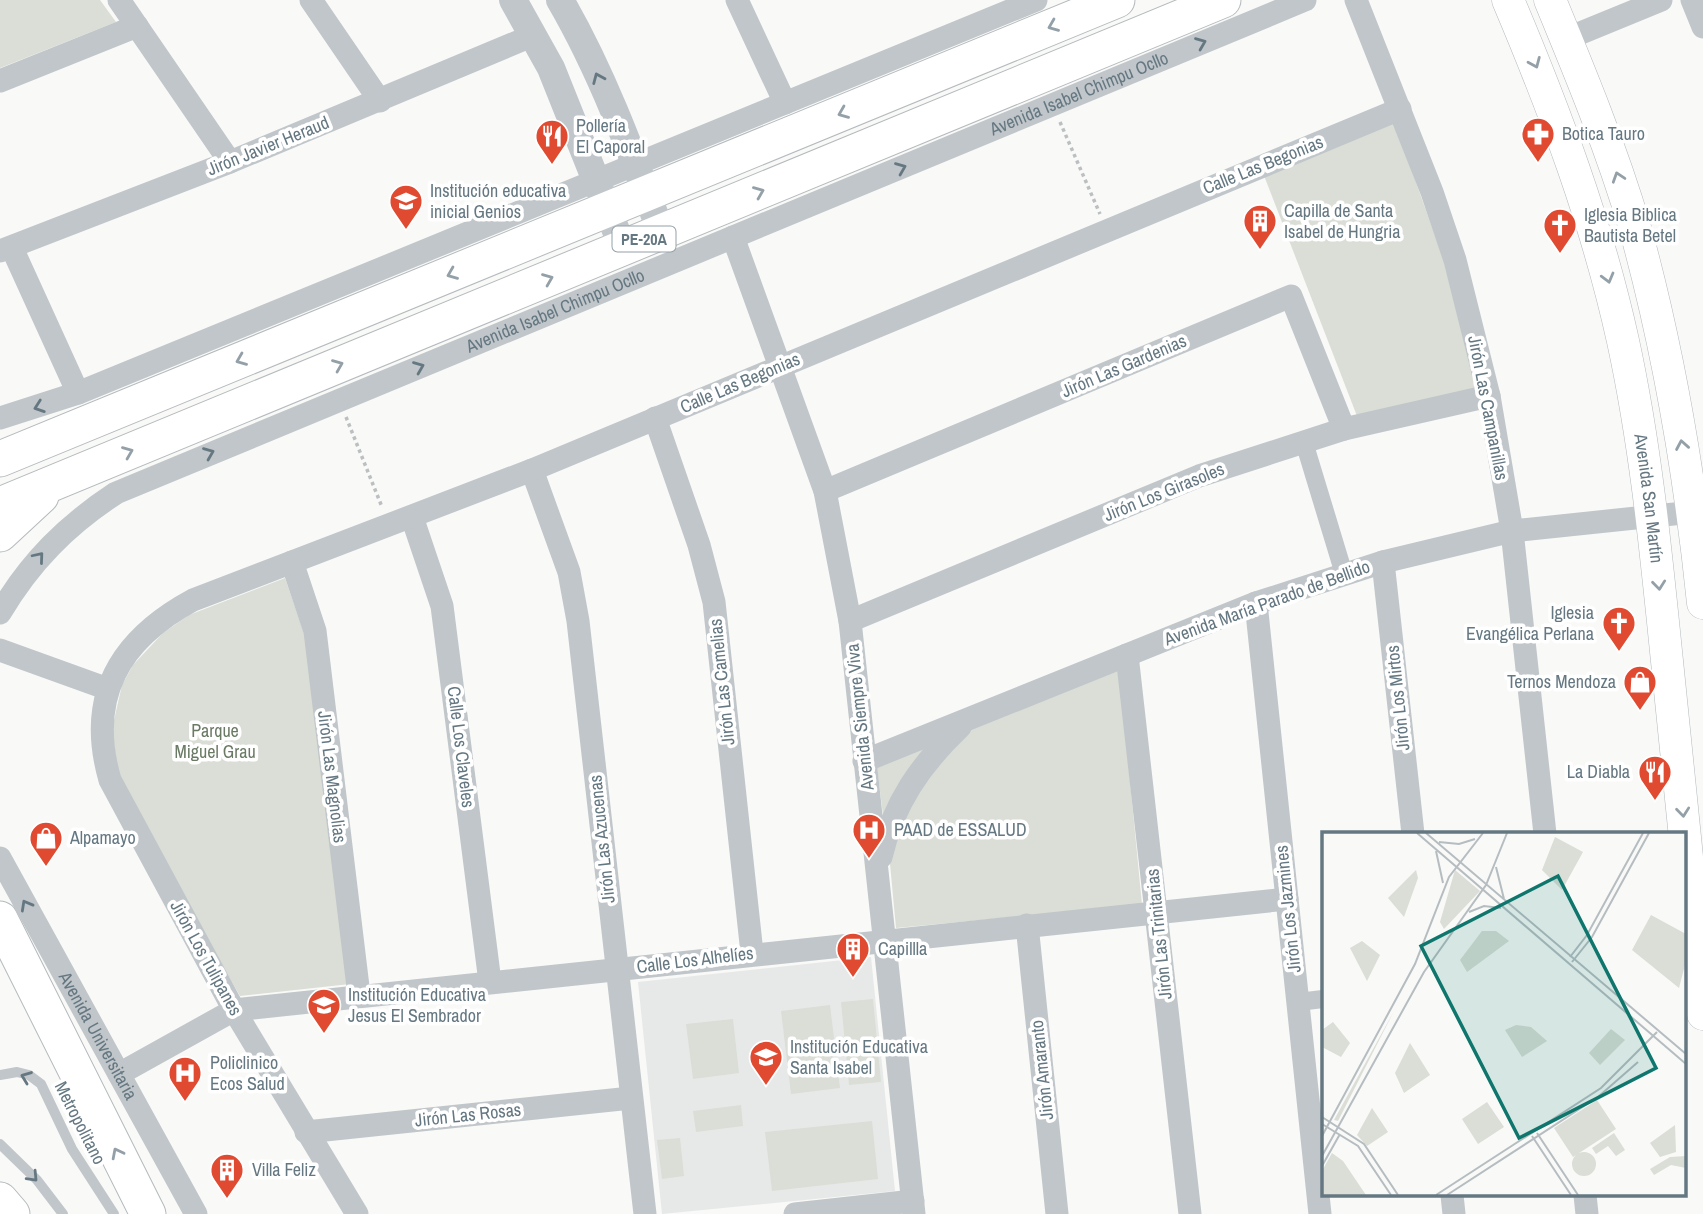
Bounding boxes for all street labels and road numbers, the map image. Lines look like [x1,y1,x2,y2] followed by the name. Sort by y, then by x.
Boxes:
[985,45,1172,142] street label: Avenida Isabel Chimpu Ocllo
[203,110,333,181] street label: Jirón Javier Heraud
[1199,129,1327,200] street label: Calle Las Begonias
[612,227,676,252] road number: PE-20A
[461,262,648,359] street label: Avenida Isabel Chimpu Ocllo
[1057,328,1190,403] street label: Jirón Las Gardenias
[1462,333,1515,482] street label: Jirón Las Campanillas
[676,346,804,419] street label: Calle Las Begonias
[1628,431,1670,564] street label: Avenida San Martín
[1100,456,1228,527] street label: Jirón Los Girasoles
[1160,554,1373,652] street label: Avenida María Parado de Bellido
[702,618,741,747] street label: Jirón Las Camelias
[839,643,880,793] street label: Avenida Siempre Viva
[1380,644,1415,752] street label: Jirón Los Mirtos
[442,685,481,809] street label: Calle Los Claveles
[312,709,353,844] street label: Jirón Las Magnolias
[582,774,621,904] street label: Jirón Las Azucenas
[1268,844,1307,974] street label: Jirón Los Jazmines
[1139,867,1178,1001] street label: Jirón Las Trinitarias
[164,896,248,1020] street label: Jirón Los Tulipanes
[635,940,755,979] street label: Calle Los Alhelíes
[53,966,144,1104] street label: Avenida Universitaria
[1024,1019,1059,1121] street label: Jirón Amaranto
[49,1077,112,1169] street label: Metropolitano
[414,1096,522,1133] street label: Jirón Las Rosas

